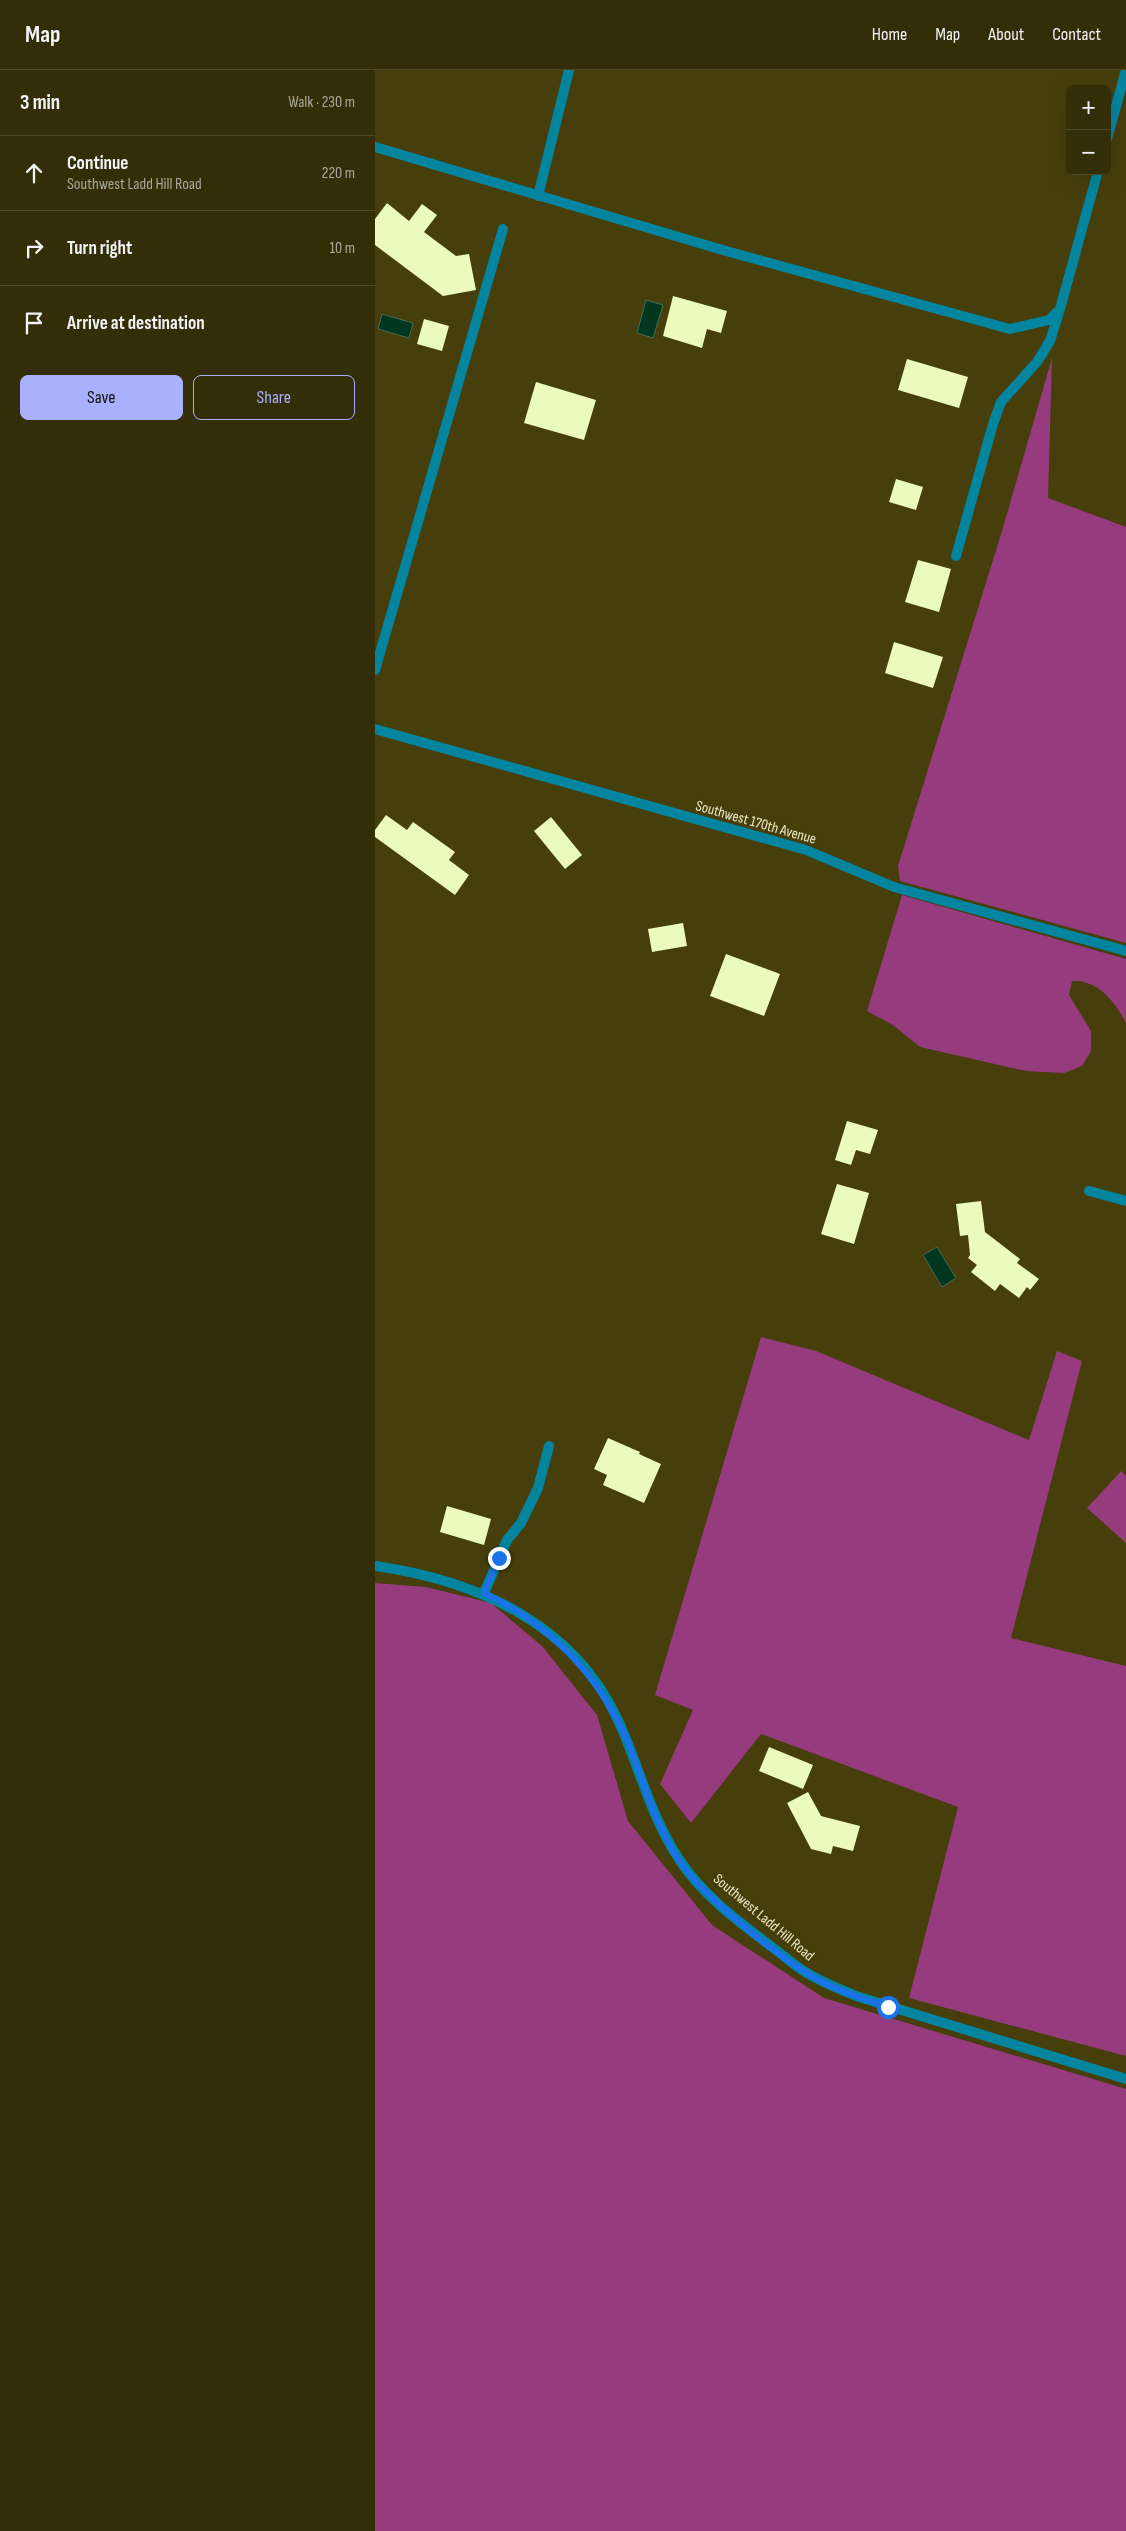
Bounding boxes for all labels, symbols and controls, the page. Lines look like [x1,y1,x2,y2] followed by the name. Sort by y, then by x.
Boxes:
[25,20,60,49] text: Map
[872,24,907,45] text: Home
[935,24,960,45] text: Map
[988,24,1024,45] text: About
[1052,24,1101,45] text: Contact
[1066,85,1111,175] map controls
[1066,85,1111,130] button: +
[20,90,60,115] text: 3 min
[288,93,355,112] text: Walk · 230 m
[1066,130,1111,175] button: −
[67,152,128,175] text: Continue
[20,159,48,187] icon: ahead
[322,164,355,183] text: 220 m
[67,175,202,194] text: Southwest Ladd Hill Road
[20,234,48,262] icon: right
[67,237,132,260] text: Turn right
[329,239,355,258] text: 10 m
[20,309,48,337] icon: arrive
[67,312,205,335] text: Arrive at destination
[20,375,183,420] button: Save
[193,375,355,420] button: Share
[693,796,818,849] street label: Southwest 170th Avenue
[488,1547,511,1570] route end
[709,1870,818,1965] street label: Southwest Ladd Hill Road
[877,1996,900,2019] route start

